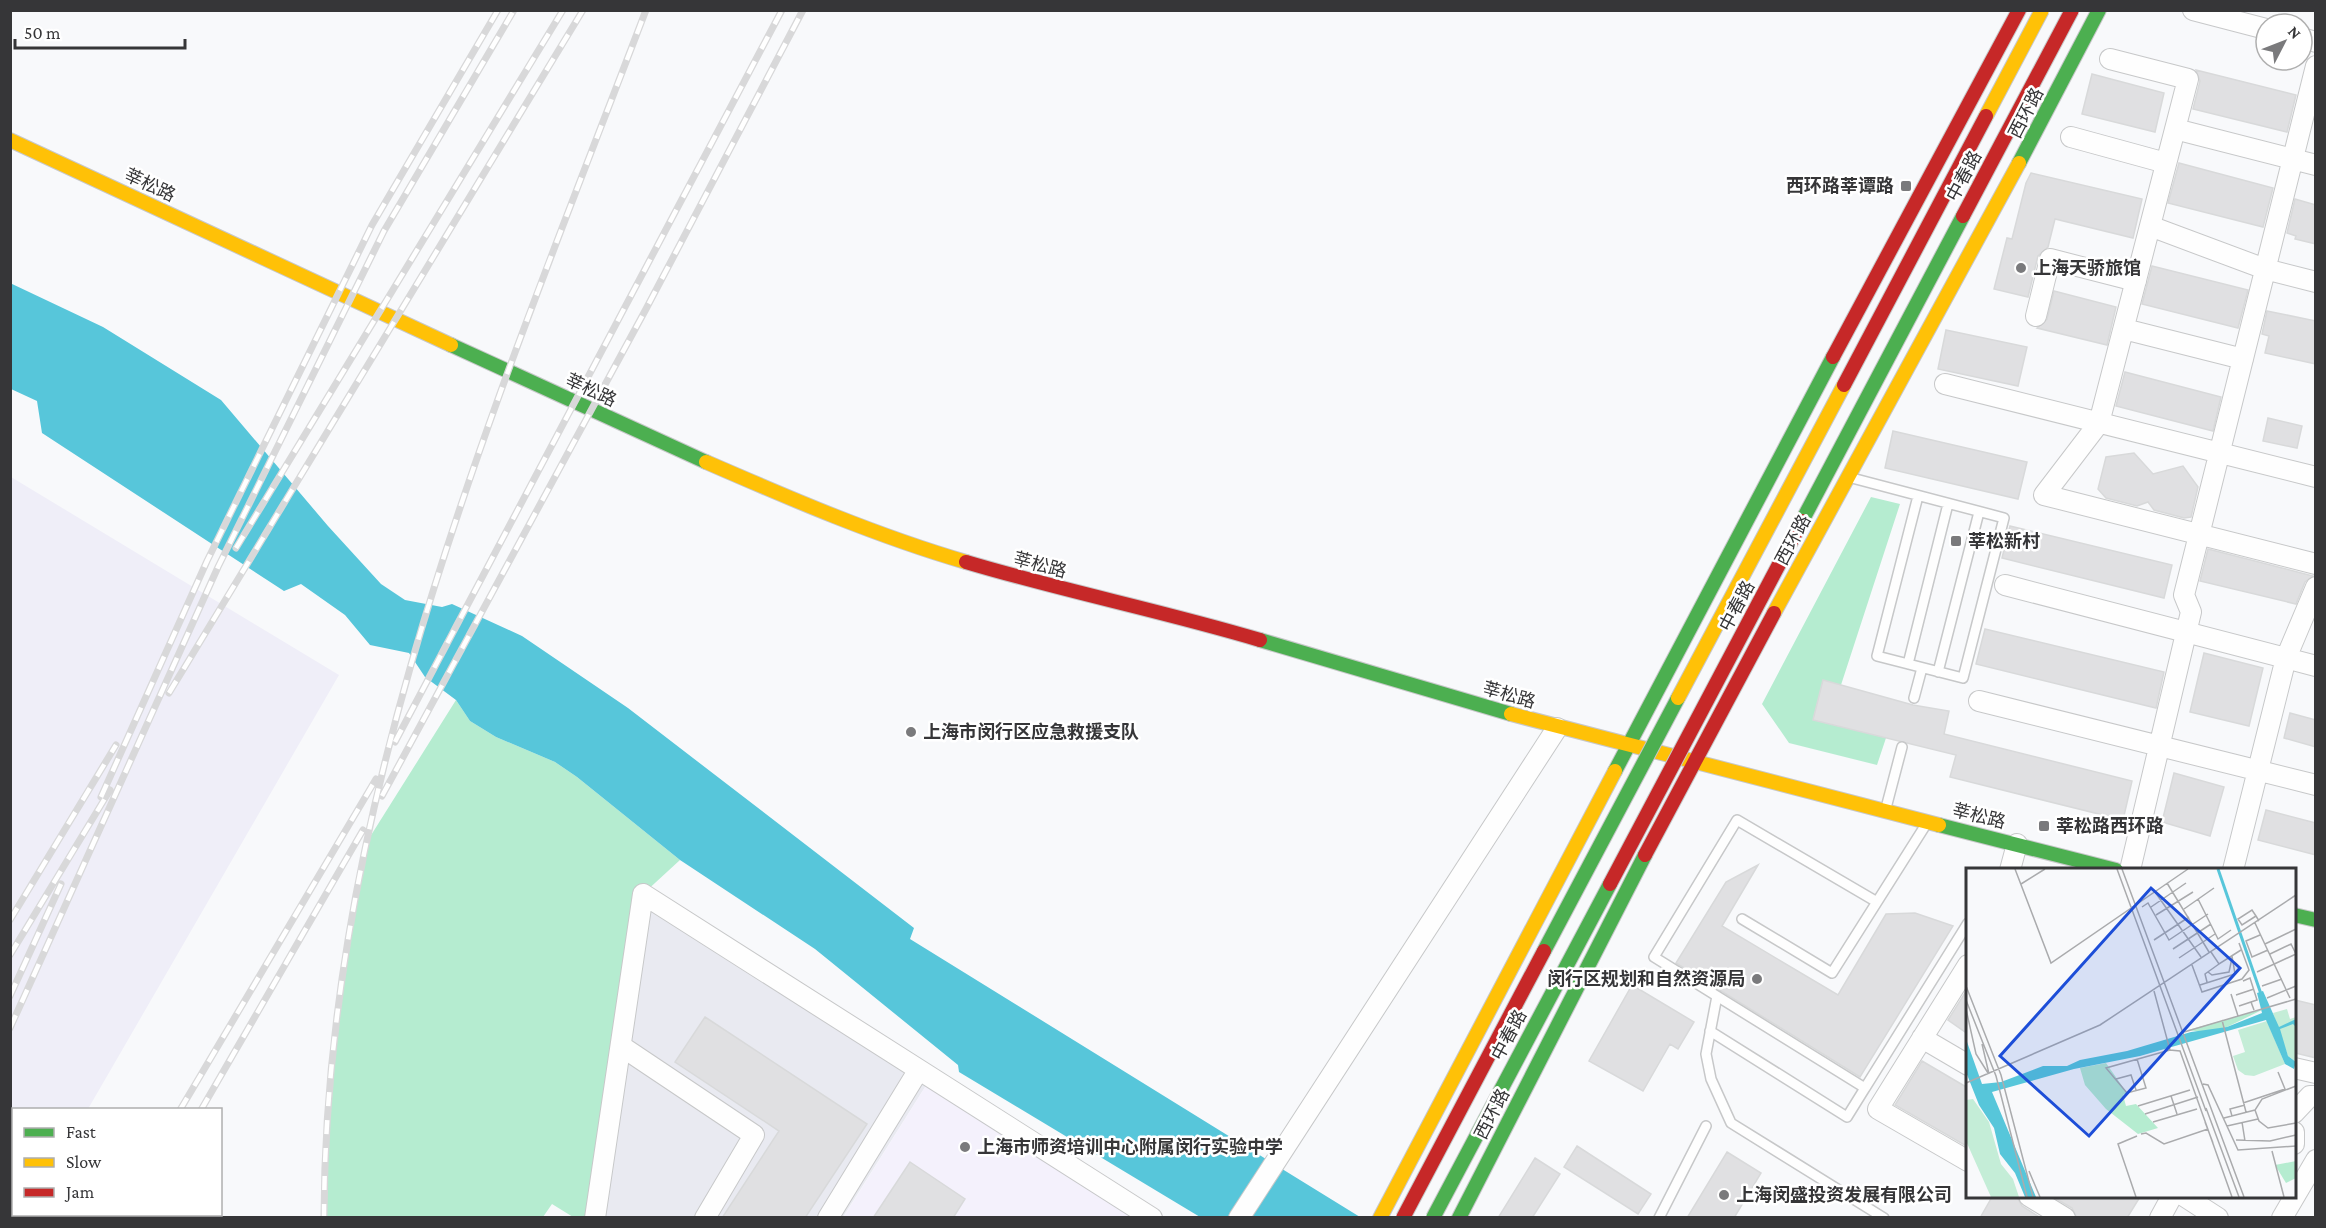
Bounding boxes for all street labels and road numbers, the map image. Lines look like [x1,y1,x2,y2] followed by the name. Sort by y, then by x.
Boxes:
[2005,84,2047,142] street label: 西环路
[1942,147,1986,205] street label: 中春路
[121,165,179,205] street label: 莘松路
[562,370,620,410] street label: 莘松路
[1771,511,1815,569] street label: 西环路
[1011,548,1069,582] street label: 莘松路
[1715,577,1759,635] street label: 中春路
[1480,678,1538,712] street label: 莘松路
[1950,800,2008,832] street label: 莘松路
[1487,1006,1531,1064] street label: 中春路
[1471,1085,1513,1143] street label: 西环路

